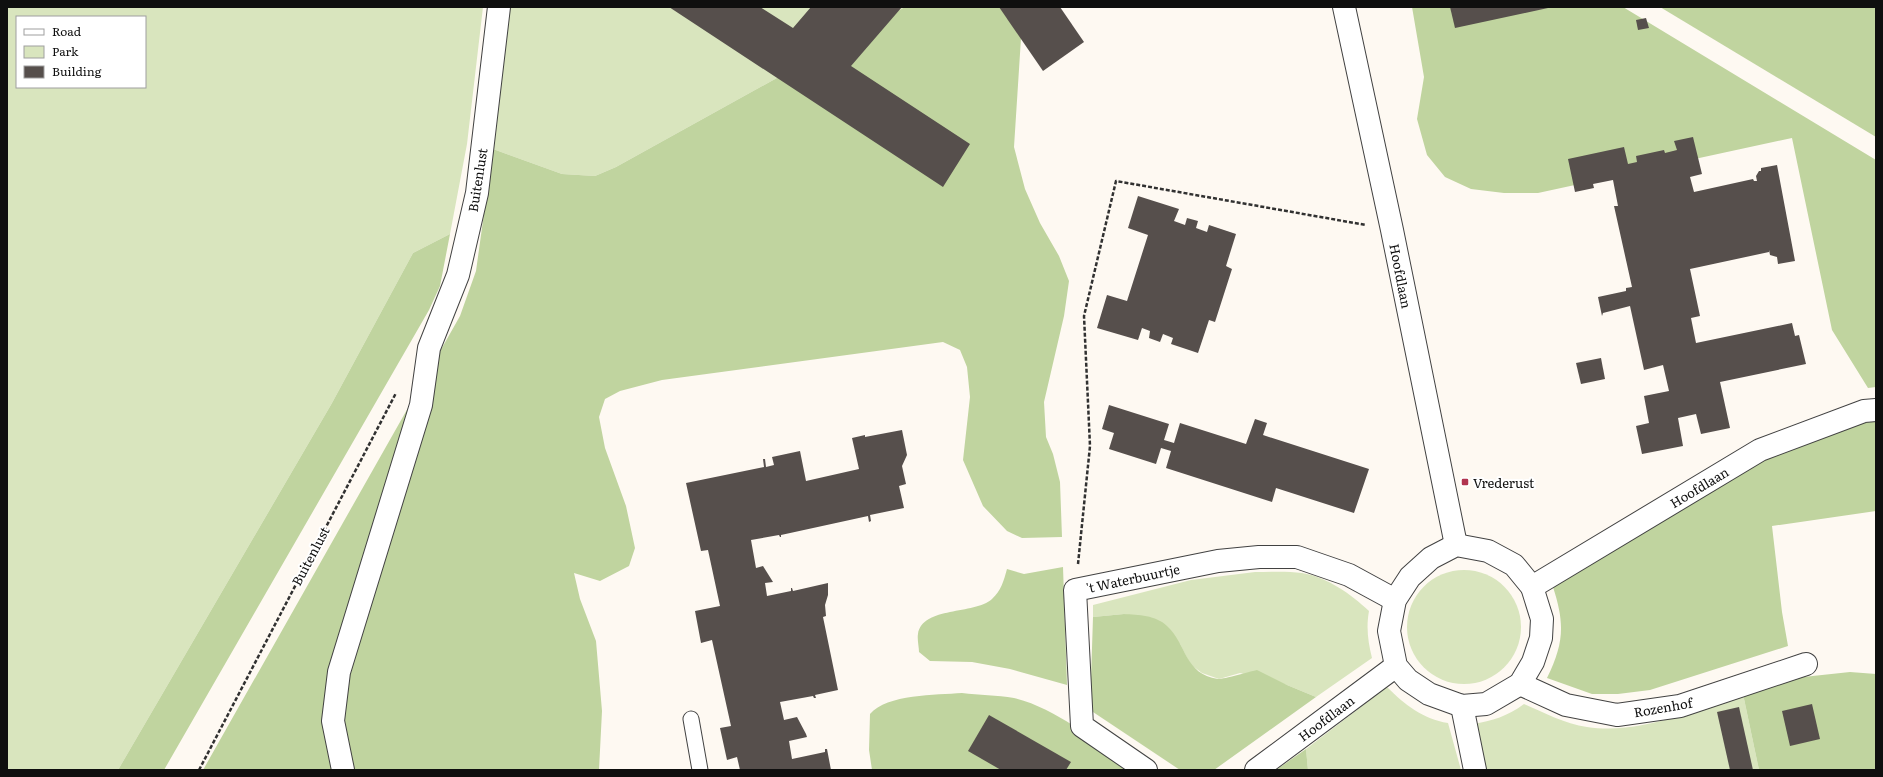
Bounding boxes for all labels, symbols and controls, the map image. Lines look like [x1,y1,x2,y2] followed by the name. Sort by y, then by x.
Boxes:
[16,16,146,88] legend
[52,22,82,40] text: Road
[52,42,79,60] text: Park
[52,62,102,80] text: Building
[463,146,492,213] street label: Buitenlust
[1385,242,1417,310] street label: Hoofdlaan
[1666,462,1732,512] street label: Hoofdlaan
[1473,473,1535,492] place label: Vrederust
[1460,477,1470,487] marker: Vrederust
[286,522,334,589] street label: Buitenlust
[1084,559,1182,597] street label: 't Waterbuurtje
[1294,690,1358,745] street label: Hoofdlaan
[1632,692,1695,722] street label: Rozenhof

